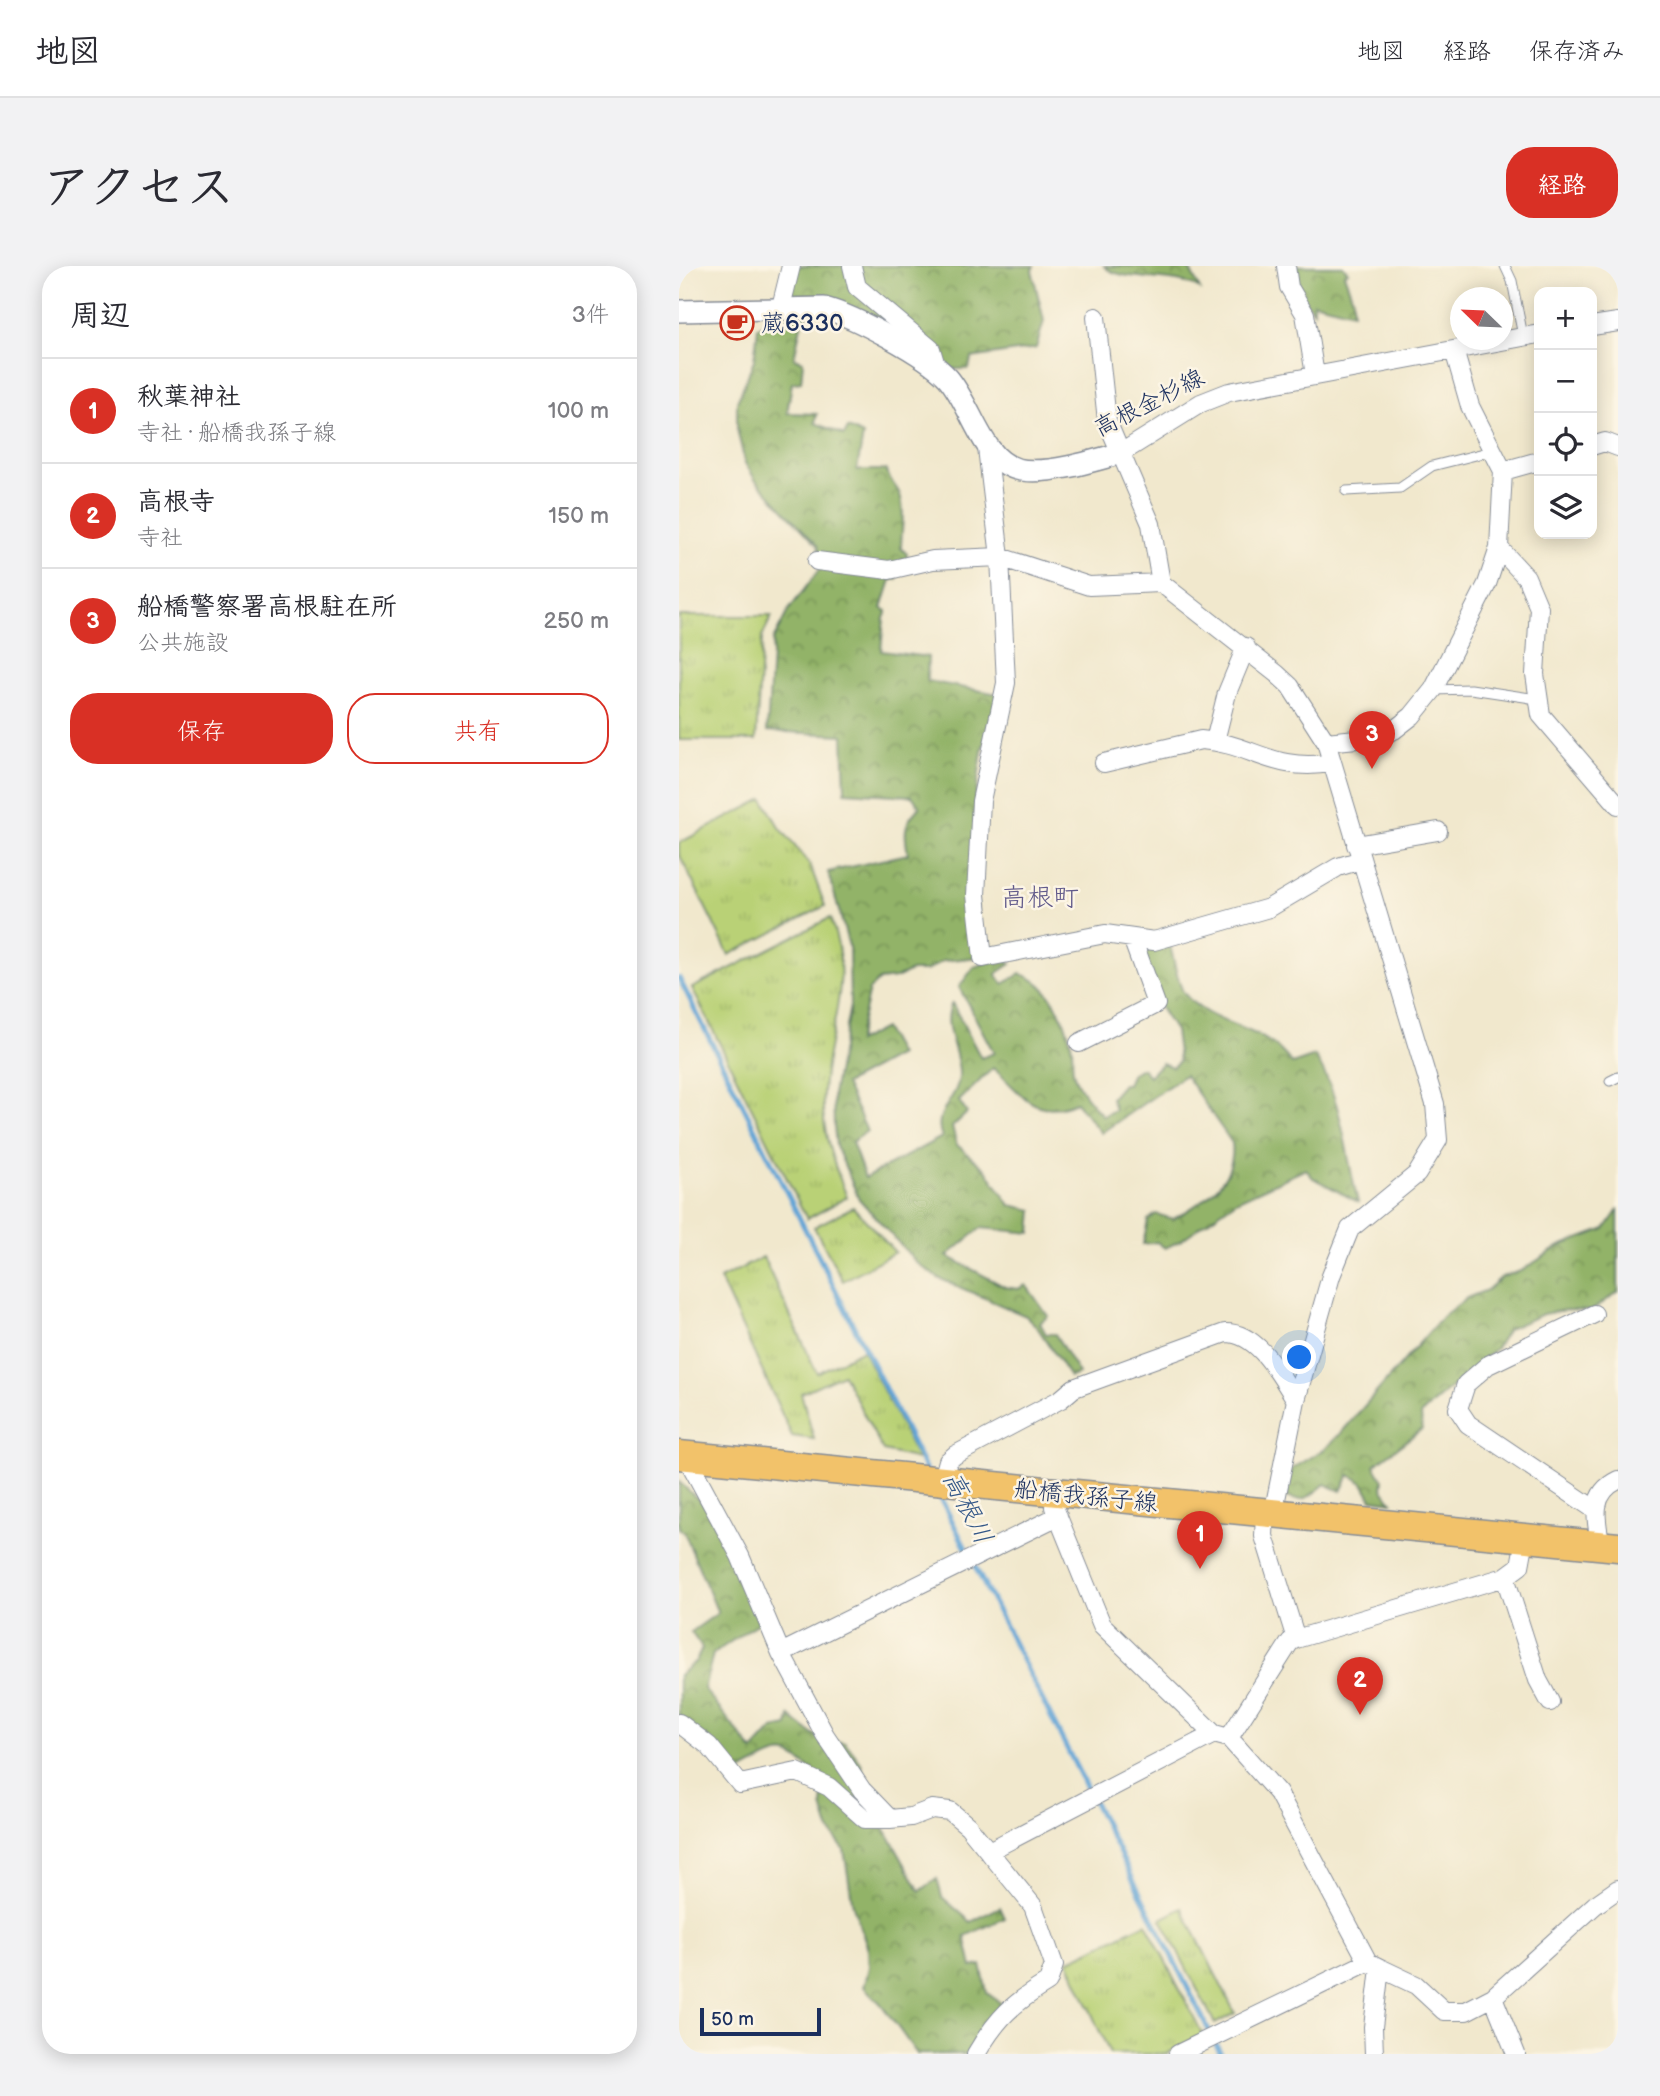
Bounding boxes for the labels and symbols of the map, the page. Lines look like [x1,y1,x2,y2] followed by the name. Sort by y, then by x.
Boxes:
[1450,287,1513,350] north arrow
[718,304,756,342] cafe icon: 蔵6330
[761,309,843,338] place label: 蔵6330
[1089,363,1209,443] street label: 高根金杉線
[1349,711,1395,769] pin: 3
[1001,883,1079,914] district label: 高根町
[1282,1340,1316,1374] your location
[935,1466,999,1550] water label: 高根川
[1013,1474,1159,1518] street label: 船橋我孫子線
[1177,1511,1223,1569] pin: 1
[1337,1657,1383,1715] pin: 2
[700,2005,821,2037] scale bar

